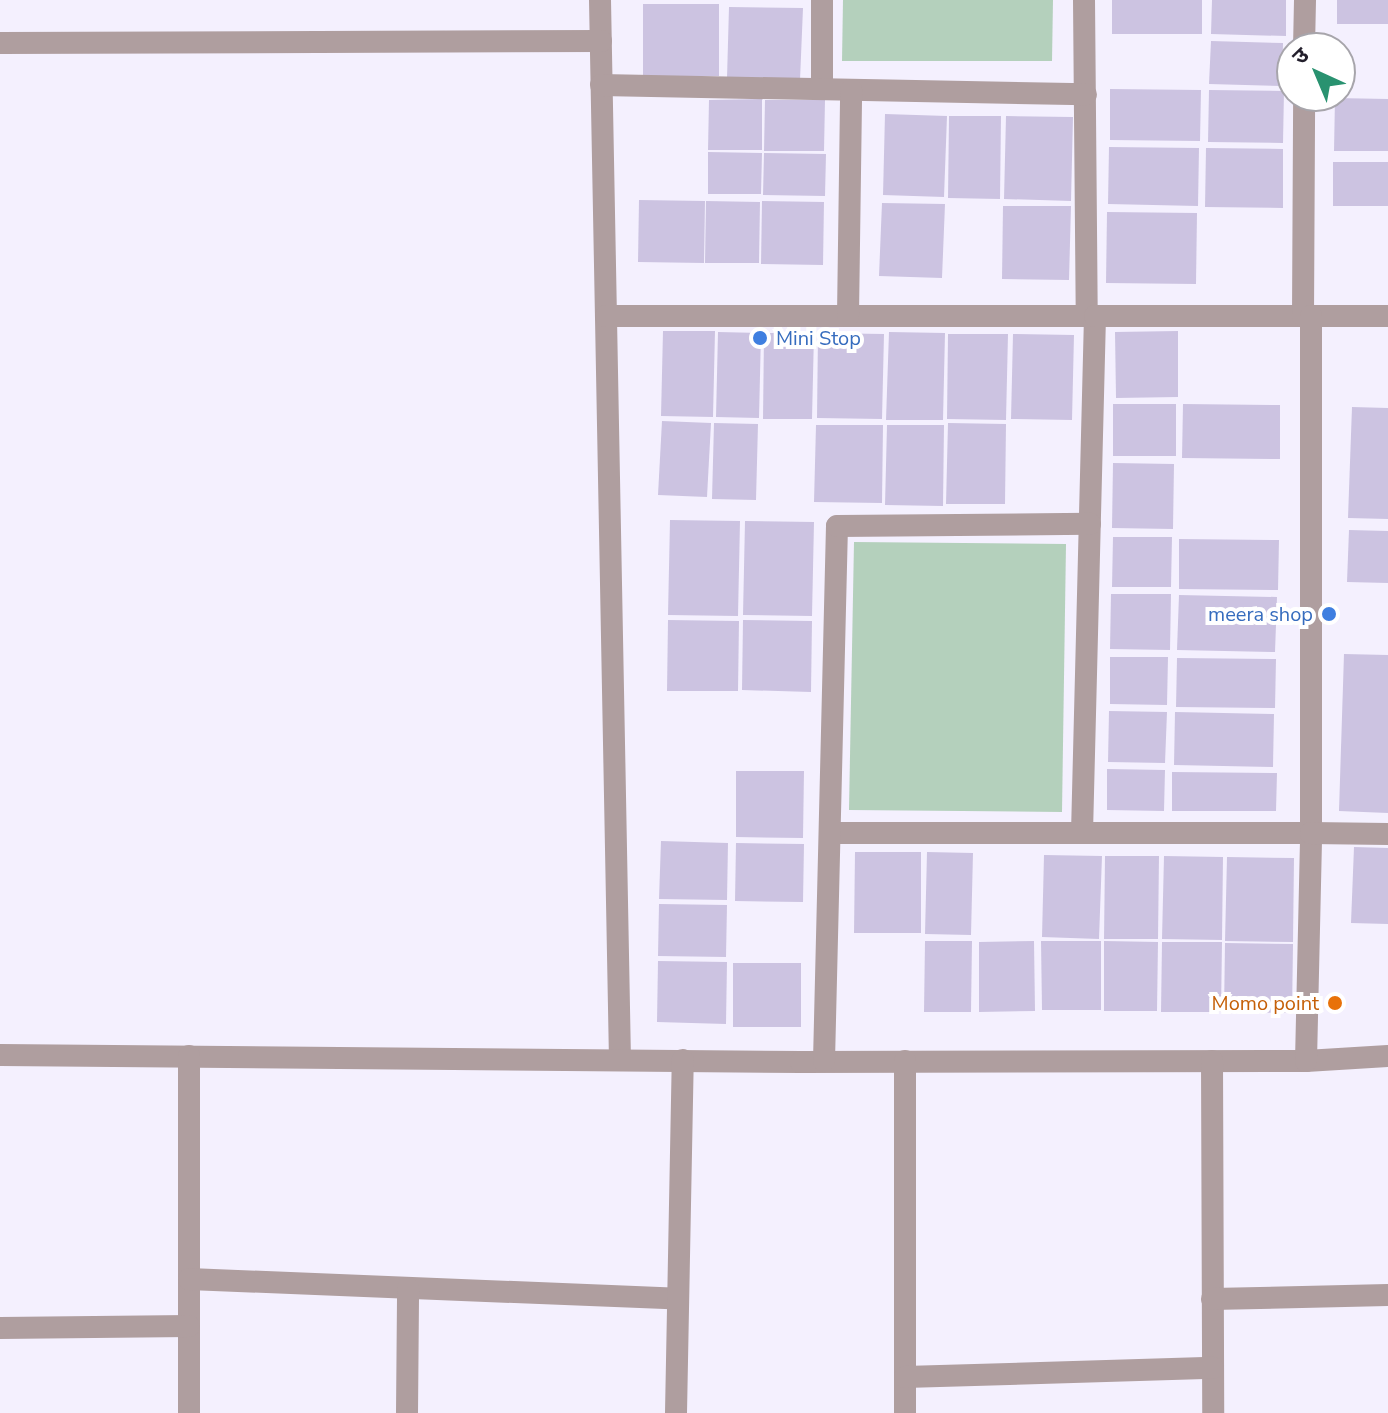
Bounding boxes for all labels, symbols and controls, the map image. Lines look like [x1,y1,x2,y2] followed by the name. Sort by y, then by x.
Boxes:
[1276,32,1356,112] north arrow
[1286,41,1316,71] text: उ
[776,326,861,350] place label: Mini Stop
[751,329,769,347] marker: Mini Stop
[1208,602,1313,626] place label: meera shop
[1320,605,1338,623] marker: meera shop
[1212,991,1319,1015] place label: Momo point
[1326,994,1344,1012] marker: Momo point

